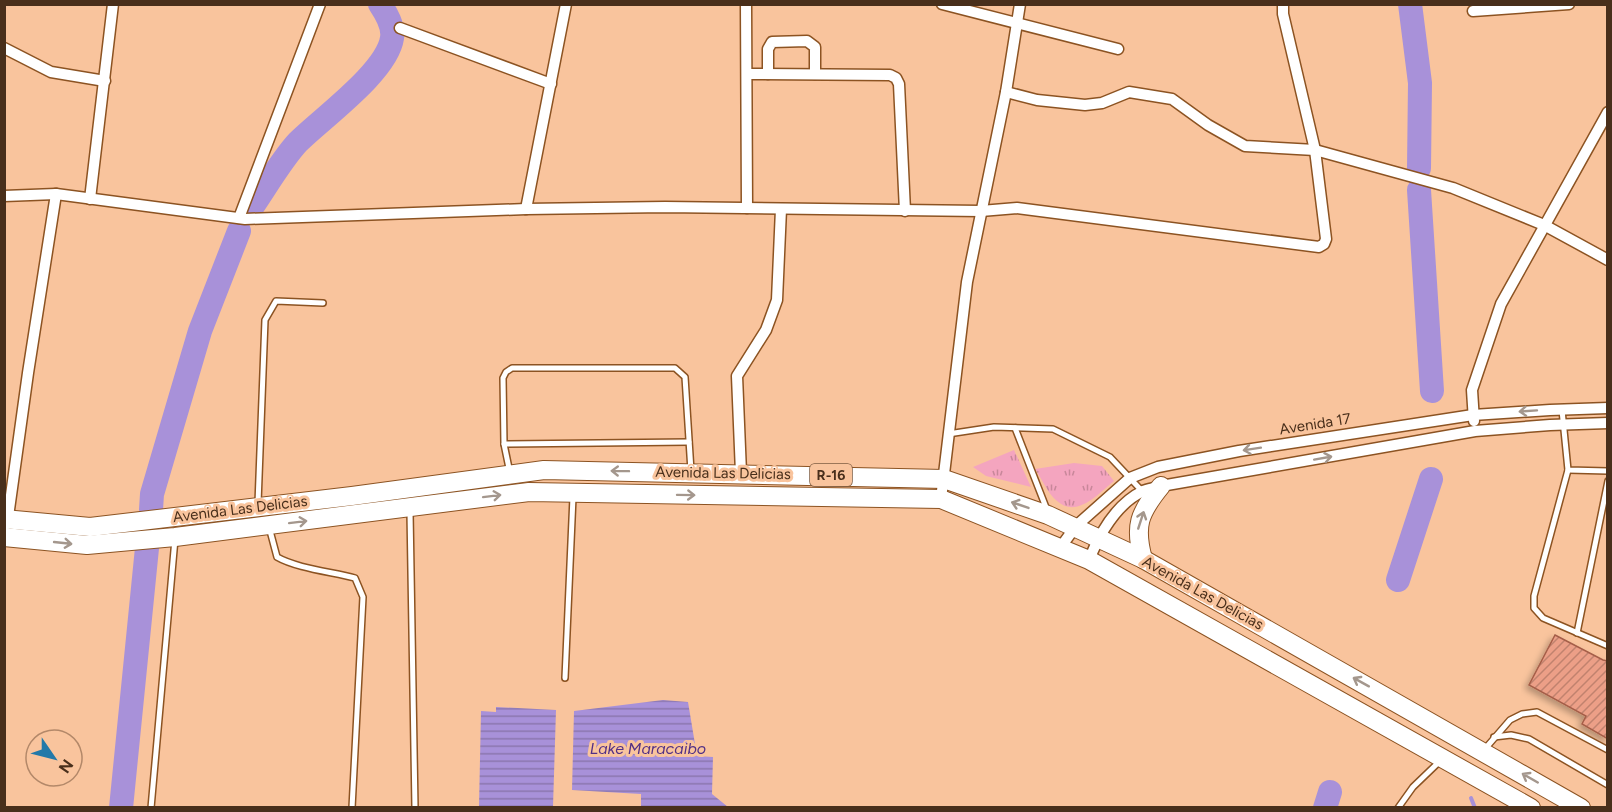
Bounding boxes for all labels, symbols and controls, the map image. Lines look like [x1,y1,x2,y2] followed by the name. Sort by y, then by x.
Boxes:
[1519,406,1539,417] one-way arrow
[1278,409,1352,439] street label: Avenida 17
[1242,443,1262,454] one-way arrow
[1313,452,1332,463] one-way arrow
[655,463,791,483] street label: Avenida Las Delicias
[810,464,852,486] road number: R-16
[610,465,630,477] one-way arrow
[676,489,696,500] one-way arrow
[481,491,501,502] one-way arrow
[172,492,308,526] street label: Avenida Las Delicias
[1011,499,1030,510] one-way arrow
[1136,511,1147,530] one-way arrow
[288,516,308,527] one-way arrow
[52,538,72,549] one-way arrow
[1139,552,1267,634] street label: Avenida Las Delicias
[1353,676,1370,688] one-way arrow
[24,728,84,788] north arrow
[590,739,706,758] water label: Lake Maracaibo
[55,756,77,777] text: N
[1522,772,1539,784] one-way arrow

